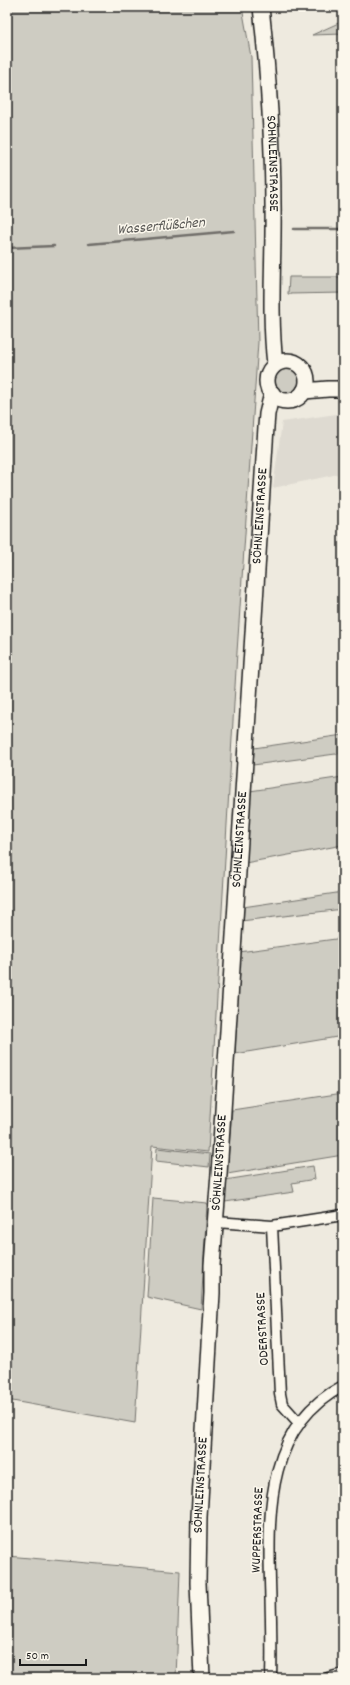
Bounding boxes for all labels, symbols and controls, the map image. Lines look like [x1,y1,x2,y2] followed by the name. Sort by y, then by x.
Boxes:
[260,115,283,212] street label: SÖHNLEINSTRASSE
[116,212,207,242] water label: Wasserflüßchen
[247,467,273,565] street label: SÖHNLEINSTRASSE
[227,790,253,888] street label: SÖHNLEINSTRASSE
[206,1113,233,1212] street label: SÖHNLEINSTRASSE
[251,1291,275,1366] street label: ODERSTRASSE
[189,1436,214,1533] street label: SÖHNLEINSTRASSE
[247,1486,270,1573] street label: WUPPERSTRASSE
[20,1641,86,1667] scale bar
[26,1648,49,1665] text: 50 m

